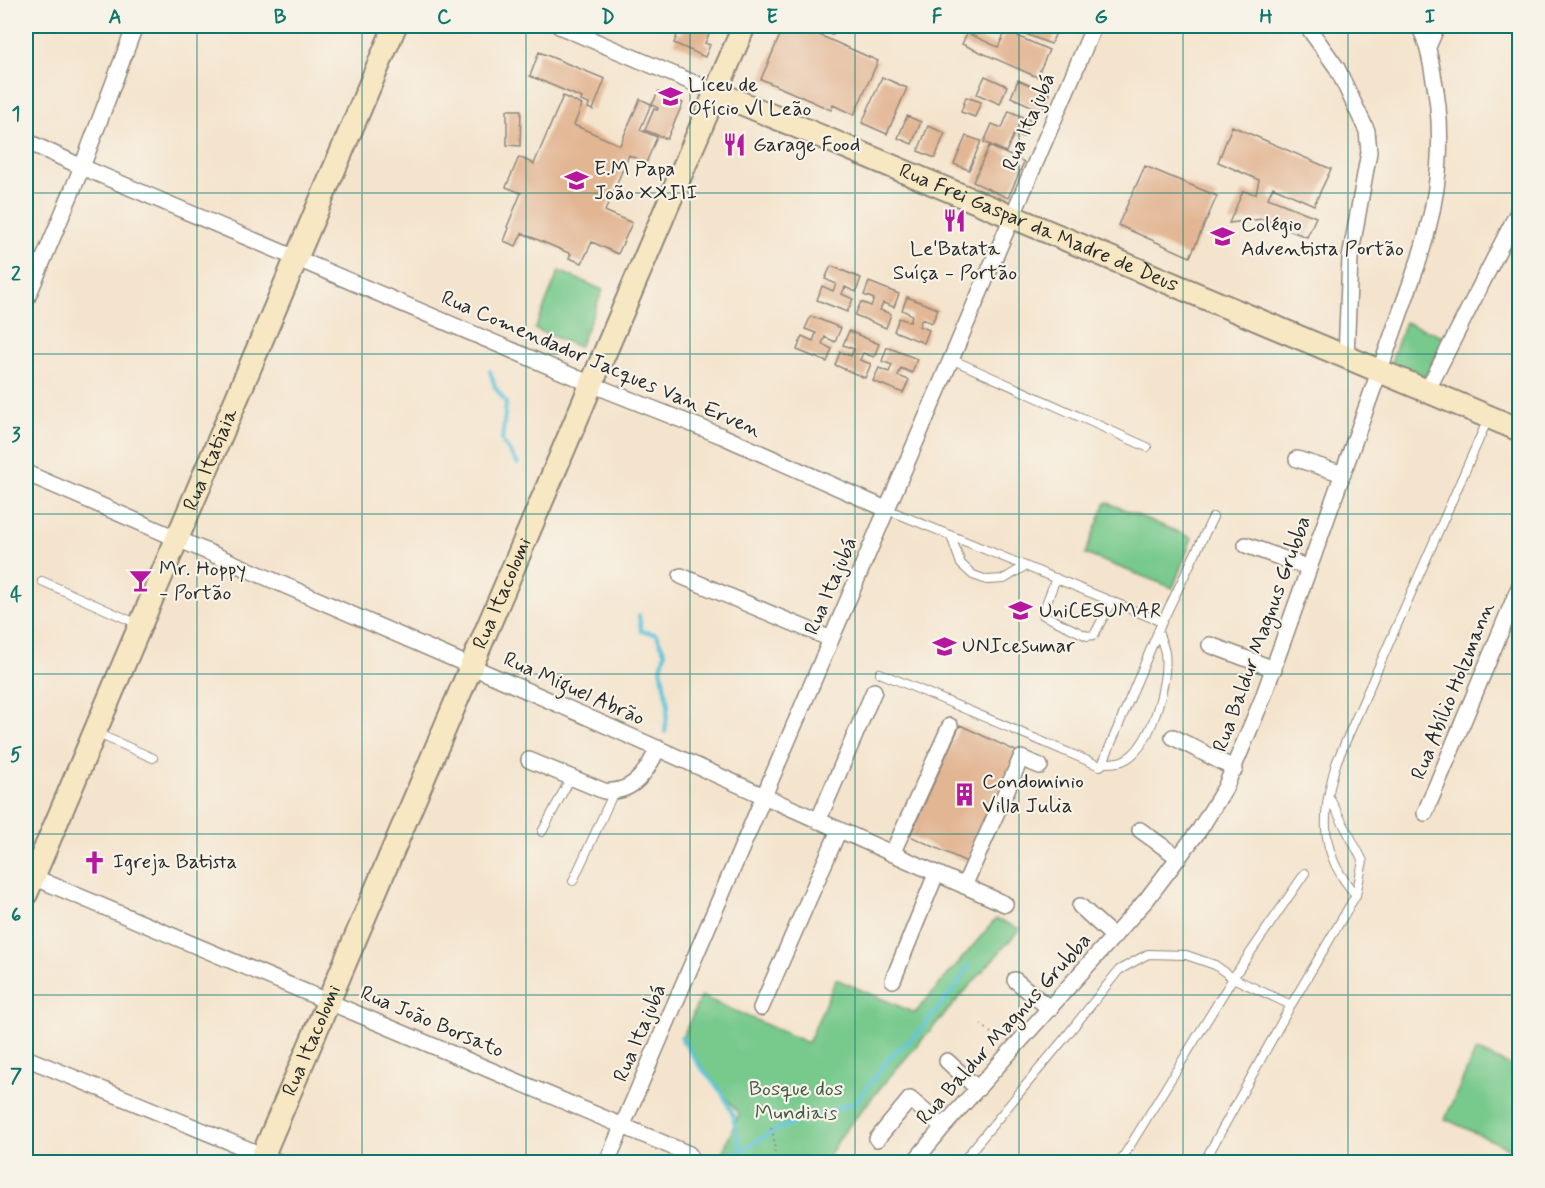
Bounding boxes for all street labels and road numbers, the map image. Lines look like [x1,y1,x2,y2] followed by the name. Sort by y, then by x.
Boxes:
[996,69,1062,175] street label: Rua Itajubá
[895,157,1183,299] street label: Rua Frei Gaspar da Madre de Deus
[437,284,766,444] street label: Rua Comendador Jacques Van Erven
[177,404,245,515] street label: Rua Itatiaia
[1206,512,1319,756] street label: Rua Baldur Magnus Grubba
[466,533,538,654] street label: Rua Itacolomi
[798,533,864,639] street label: Rua Itajubá
[1405,598,1502,784] street label: Rua Abílio Holzmann
[498,645,649,735] street label: Rua Miguel Abrão
[910,927,1099,1132] street label: Rua Baldur Magnus Grubba
[356,979,508,1065] street label: Rua João Borsato
[276,980,348,1101] street label: Rua Itacolomi
[607,980,673,1086] street label: Rua Itajubá

